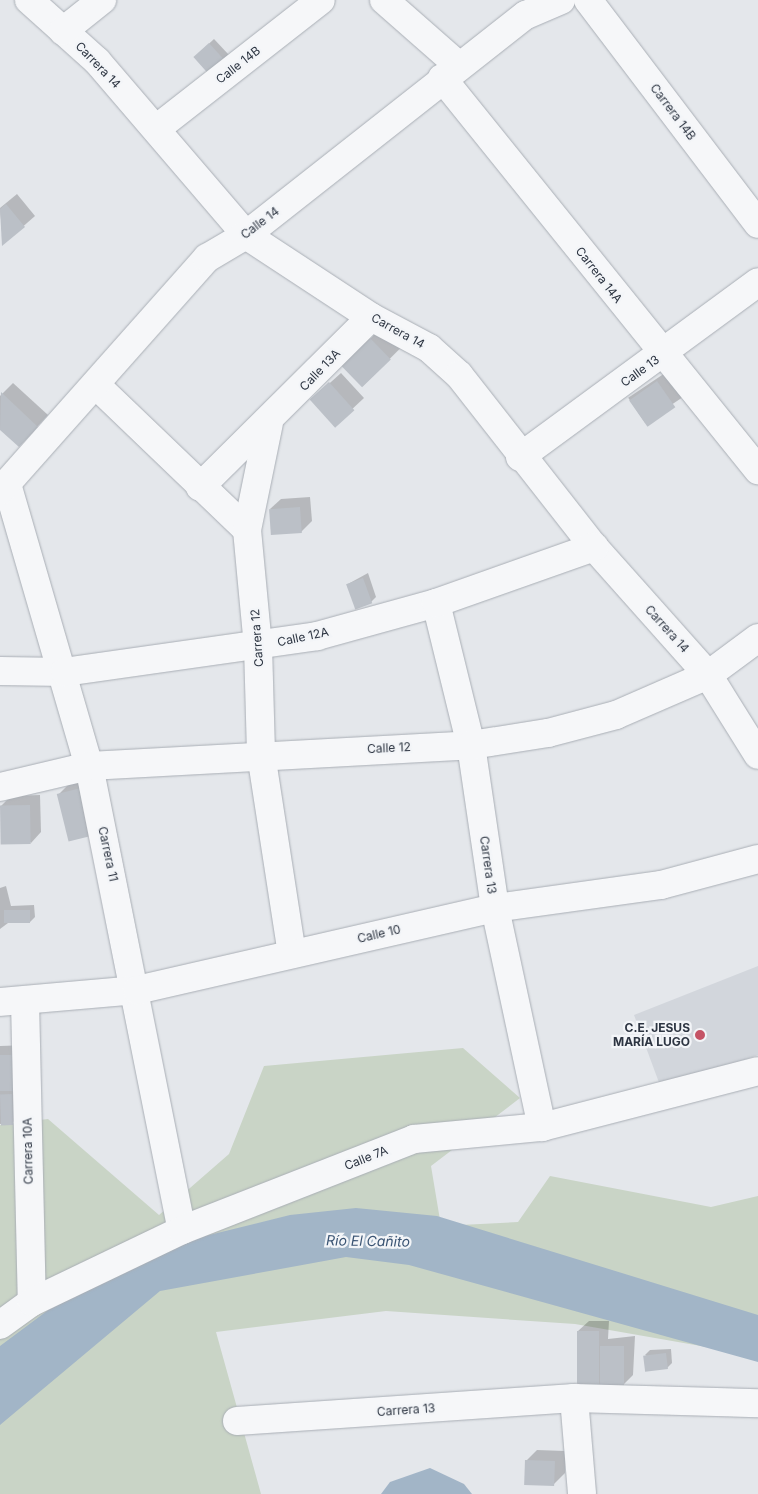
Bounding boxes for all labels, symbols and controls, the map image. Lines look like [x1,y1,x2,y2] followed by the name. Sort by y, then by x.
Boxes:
[72,39,124,91] street label: Carrera 14
[213,43,263,87] street label: Calle 14B
[647,81,699,143] street label: Carrera 14B
[238,204,282,242] street label: Calle 14
[573,244,625,306] street label: Carrera 14A
[369,310,427,352] street label: Carrera 14
[297,346,343,394] street label: Calle 13A
[618,352,662,390] street label: Calle 13
[642,602,692,656] street label: Carrera 14
[248,608,266,668] street label: Carrera 12
[276,625,330,649] street label: Calle 12A
[367,740,411,756] street label: Calle 12
[95,825,121,883] street label: Carrera 11
[477,835,499,895] street label: Carrera 13
[356,922,402,946] street label: Calle 10
[613,1021,690,1049] place label: C.E. JESUS MARÍA LUGO
[694,1029,706,1041] marker: C.E. JESUS MARÍA LUGO
[20,1117,36,1185] street label: Carrera 10A
[342,1143,390,1173] street label: Calle 7A
[326,1232,410,1250] water label: Río El Cañito
[376,1401,436,1419] street label: Carrera 13

